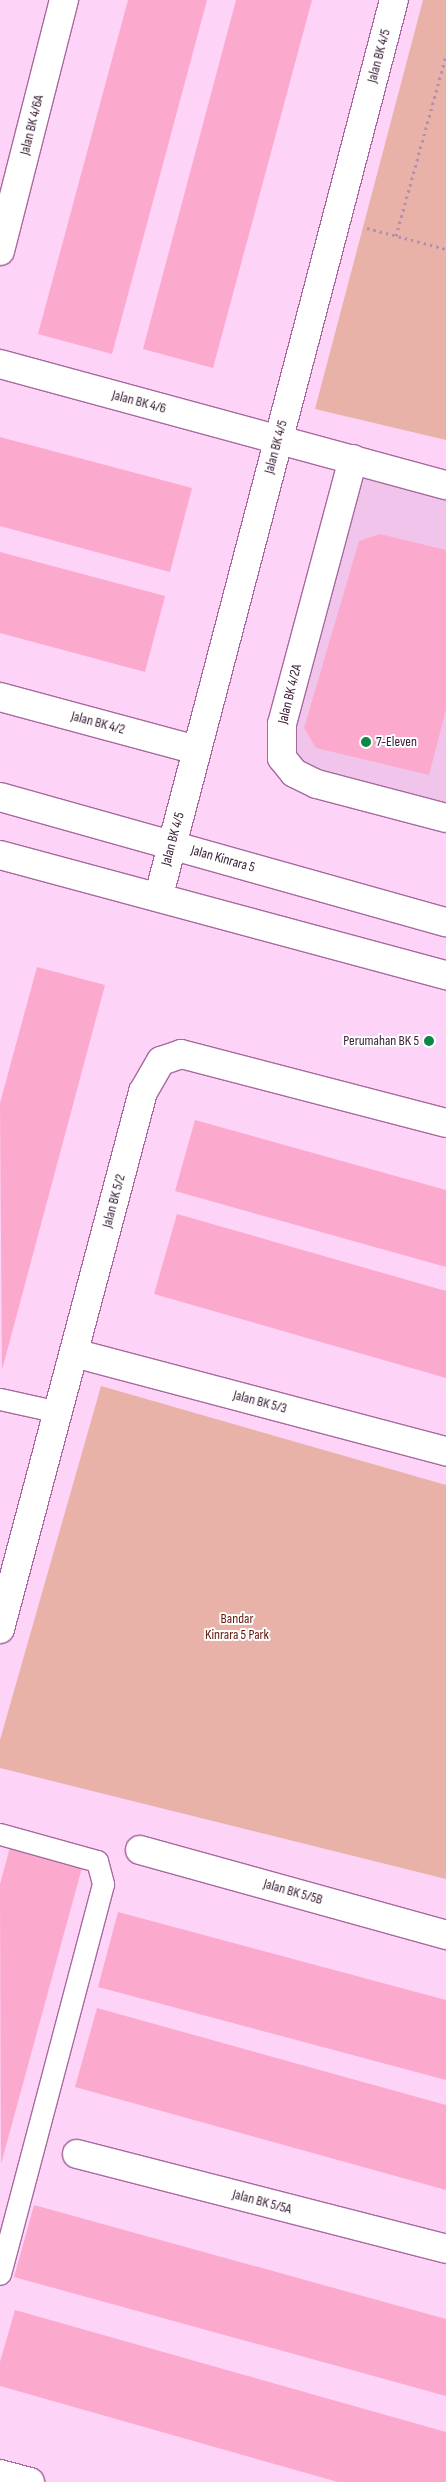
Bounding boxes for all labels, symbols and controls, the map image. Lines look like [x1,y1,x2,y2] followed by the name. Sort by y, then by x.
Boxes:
[364,27,394,85] street label: Jalan BK 4/5
[16,93,48,157] street label: Jalan BK 4/6A
[110,387,168,417] street label: Jalan BK 4/6
[261,418,291,476] street label: Jalan BK 4/5
[274,662,306,726] street label: Jalan BK 4/2A
[69,708,127,738] street label: Jalan BK 4/2
[376,734,417,750] place label: 7-Eleven
[360,736,372,748] marker: 7-Eleven
[158,810,188,868] street label: Jalan BK 4/5
[189,842,257,876] street label: Jalan Kinrara 5
[343,1033,419,1049] place label: Perumahan BK 5
[423,1035,435,1047] marker: Perumahan BK 5
[99,1172,129,1230] street label: Jalan BK 5/2
[231,1387,289,1417] street label: Jalan BK 5/3
[205,1611,269,1644] park label: Bandar Kinrara 5 Park
[261,1876,325,1908] street label: Jalan BK 5/5B
[231,2186,293,2218] street label: Jalan BK 5/5A

